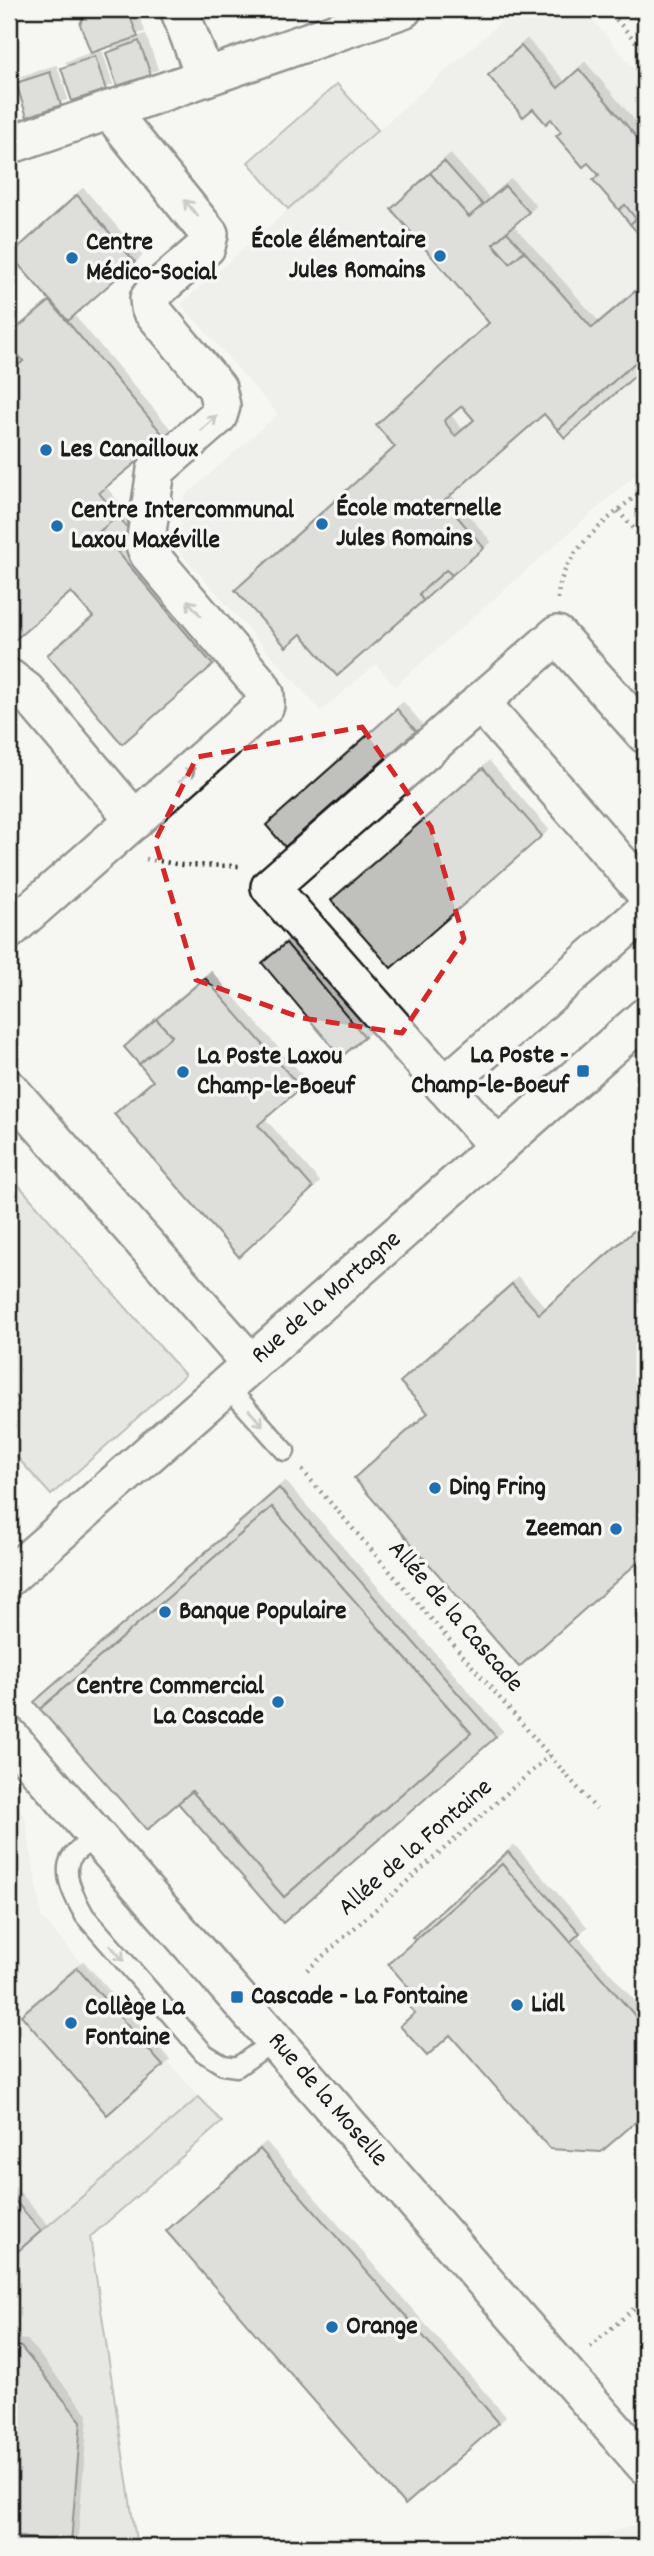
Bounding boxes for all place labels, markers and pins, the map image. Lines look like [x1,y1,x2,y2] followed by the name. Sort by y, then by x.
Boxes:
[251,223,426,290] place label: École élémentaire Jules Romains
[86,225,218,292] place label: Centre Médico-Social
[432,248,448,264] marker: École élémentaire Jules Romains
[64,250,80,266] marker: Centre Médico-Social
[60,432,198,469] place label: Les Canailloux
[38,442,54,458] marker: Les Canailloux
[336,491,501,558] place label: École maternelle Jules Romains
[71,493,295,560] place label: Centre Intercommunal Laxou Maxéville
[314,516,330,532] marker: École maternelle Jules Romains
[49,518,65,534] marker: Centre Intercommunal Laxou Maxéville
[411,1038,571,1105] place label: La Poste - Champ-le-Boeuf
[197,1039,357,1106] place label: La Poste Laxou Champ-le-Boeuf
[575,1063,591,1079] marker: La Poste - Champ-le-Boeuf
[175,1064,191,1080] marker: La Poste Laxou Champ-le-Boeuf
[449,1470,546,1507] place label: Ding Fring
[427,1480,443,1496] marker: Ding Fring
[526,1511,602,1548] place label: Zeeman
[608,1521,624,1537] marker: Zeeman
[179,1594,347,1631] place label: Banque Populaire
[157,1604,173,1620] marker: Banque Populaire
[76,1669,265,1736] place label: Centre Commercial La Cascade
[270,1694,286,1710] marker: Centre Commercial La Cascade
[251,1979,468,2016] place label: Cascade - La Fontaine
[531,1987,566,2024] place label: Lidl
[229,1989,245,2005] marker: Cascade - La Fontaine
[85,1990,185,2057] place label: Collège La Fontaine
[509,1997,525,2013] marker: Lidl
[63,2015,79,2031] marker: Collège La Fontaine
[346,2309,418,2346] place label: Orange
[324,2319,340,2335] marker: Orange

